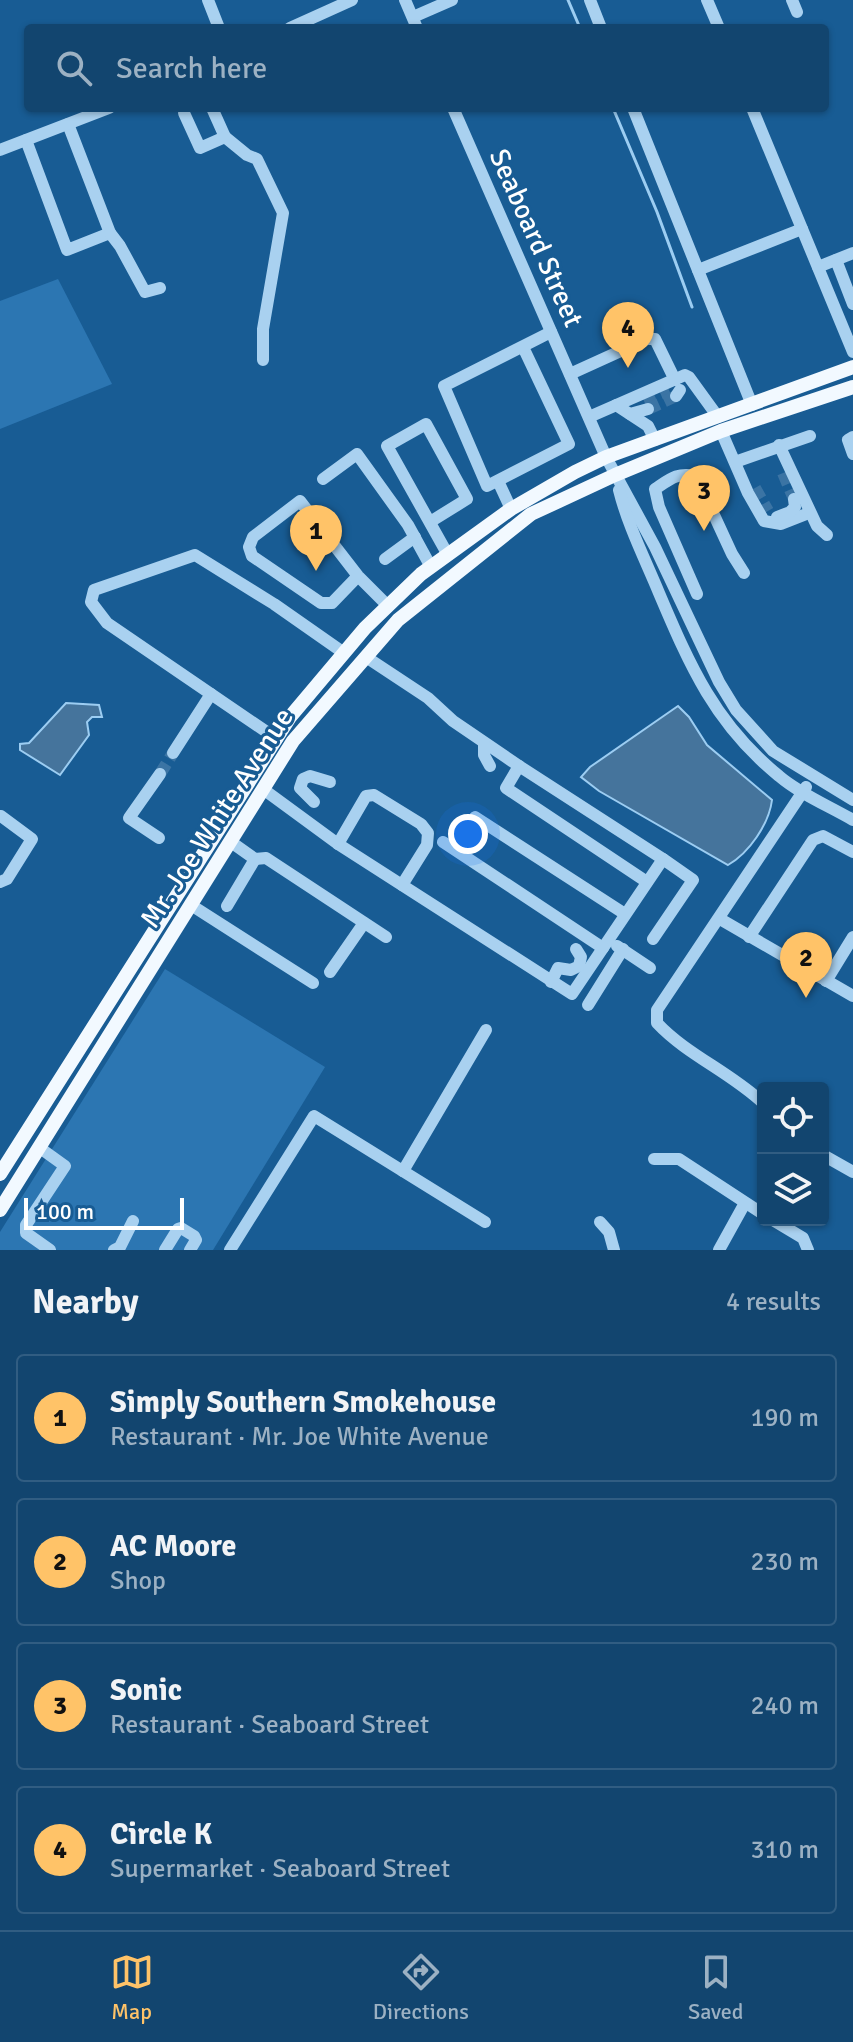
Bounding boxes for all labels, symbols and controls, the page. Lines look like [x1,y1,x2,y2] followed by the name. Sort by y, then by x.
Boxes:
[24,24,829,112] search box
[52,46,96,90] icon: search
[116,50,267,87] text: Search here
[482,144,591,332] street label: Seaboard Street
[602,302,654,368] pin: 4
[678,465,730,531] pin: 3
[290,505,342,571] pin: 1
[133,702,301,934] street label: Mr. Joe White Avenue
[448,814,488,854] your location
[780,932,832,998] pin: 2
[757,1082,829,1226] map controls
[757,1082,829,1154] button: locate
[757,1154,829,1226] button: layers
[24,1194,184,1230] scale bar
[36,1198,94,1225] text: 100 m
[32,1281,139,1323] text: Nearby
[726,1286,821,1318] text: 4 results
[110,1384,496,1421] text: Simply Southern Smokehouse
[53,1402,67,1434] text: 1
[750,1402,819,1434] text: 190 m
[110,1421,489,1453] text: Restaurant · Mr. Joe White Avenue
[110,1528,236,1565] text: AC Moore
[53,1546,67,1578] text: 2
[750,1546,819,1578] text: 230 m
[110,1565,166,1597] text: Shop
[110,1672,182,1709] text: Sonic
[53,1690,67,1722] text: 3
[750,1690,819,1722] text: 240 m
[110,1709,429,1741] text: Restaurant · Seaboard Street
[110,1816,212,1853] text: Circle K
[53,1834,67,1866] text: 4
[750,1834,819,1866] text: 310 m
[110,1853,450,1885] text: Supermarket · Seaboard Street
[110,1950,154,2025] tab: Map
[373,1950,469,2025] tab: Directions
[688,1950,743,2025] tab: Saved

